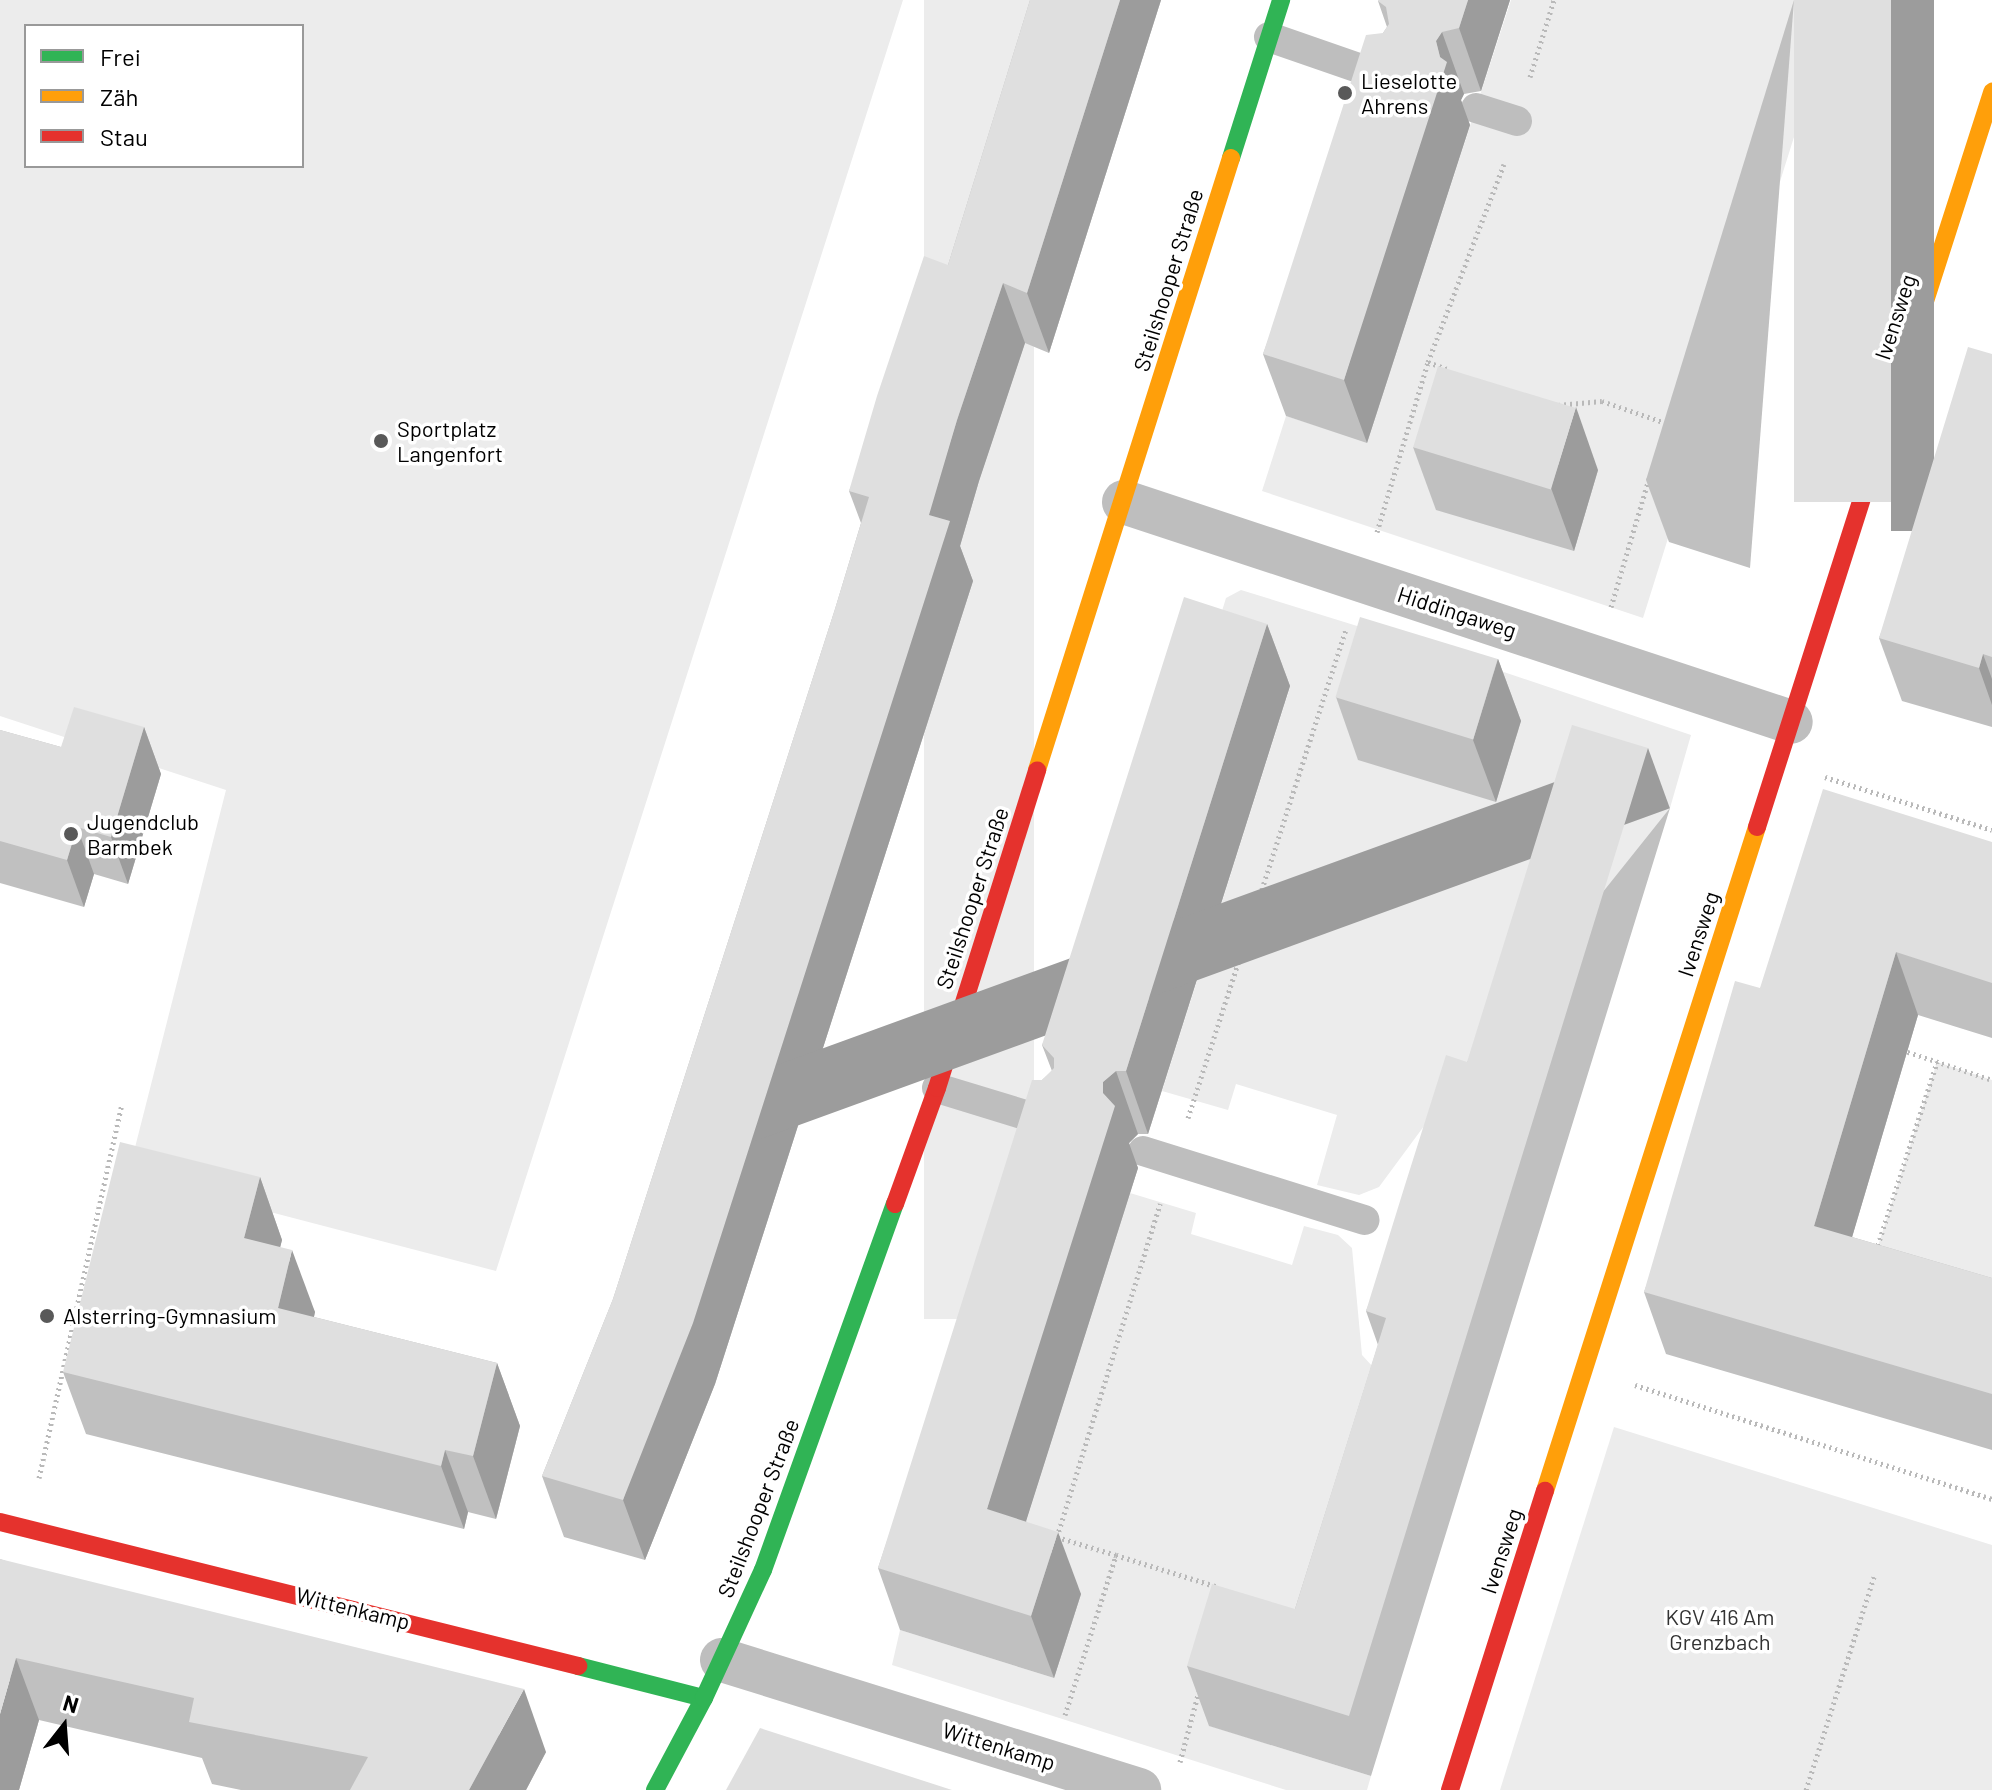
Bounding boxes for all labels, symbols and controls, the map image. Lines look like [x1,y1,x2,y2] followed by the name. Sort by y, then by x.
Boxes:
[24,24,304,168] legend
[100,42,141,71] text: Frei
[1361,67,1457,118] place label: Lieselotte Ahrens
[100,82,138,111] text: Zäh
[1336,84,1354,102] marker: Lieselotte Ahrens
[100,122,148,151] text: Stau
[1128,186,1208,374] street label: Steilshooper Straße
[1869,271,1921,363] street label: Ivensweg
[397,415,503,466] place label: Sportplatz Langenfort
[372,432,390,450] marker: Sportplatz Langenfort
[1394,580,1520,644] street label: Hiddingaweg
[930,804,1014,992] street label: Steilshooper Straße
[87,808,199,860] place label: Jugendclub Barmbek
[62,825,80,843] marker: Jugendclub Barmbek
[1672,888,1724,980] street label: Ivensweg
[63,1303,276,1329] place label: Alsterring-Gymnasium
[38,1307,56,1325] marker: Alsterring-Gymnasium
[712,1415,804,1601] street label: Steilshooper Straße
[1475,1505,1527,1597] street label: Ivensweg
[293,1581,413,1635] street label: Wittenkamp
[1666,1603,1774,1654] park label: KGV 416 Am Grenzbach
[24,1686,104,1766] north arrow
[60,1688,82,1718] text: N
[939,1716,1059,1776] street label: Wittenkamp

